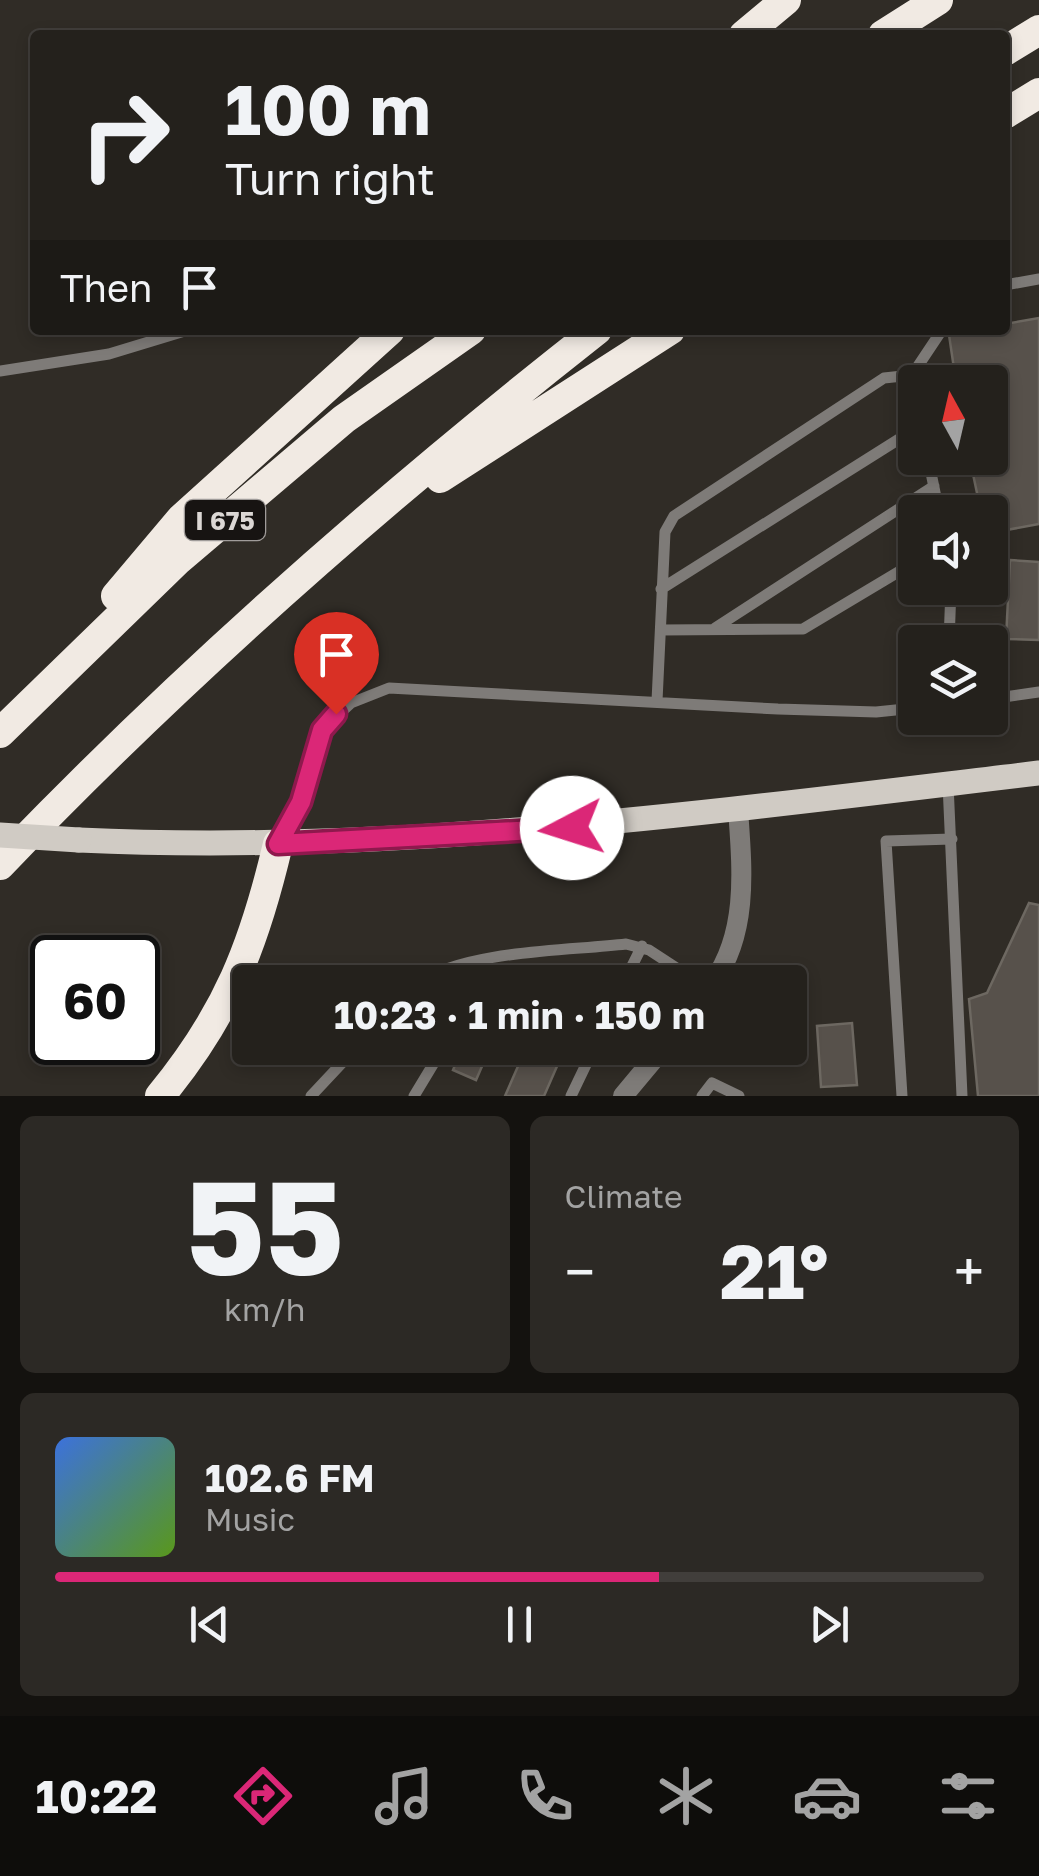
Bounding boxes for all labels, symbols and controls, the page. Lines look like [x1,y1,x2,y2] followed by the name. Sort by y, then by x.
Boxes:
[225,66,431,150] text: 100 m
[60,70,190,200] icon: right
[225,151,435,205] text: Turn right
[172,260,227,315] icon: arrive
[60,265,152,310] text: Then
[898,365,1008,475] north arrow
[898,365,1008,735] map controls
[898,495,1008,605] button: sound
[185,500,265,540] road number: I 675
[294,612,379,715] pin
[898,625,1008,735] button: layers
[309,627,364,682] icon: arrive
[520,776,624,880] position arrow
[30,935,160,1065] speed limit sign: 60
[334,992,705,1037] text: 10:23 · 1 min · 150 m
[185,1147,344,1303] text: 55
[565,1177,683,1215] text: Climate
[720,1225,829,1316] text: 21°
[565,1238,595,1304] text: −
[954,1238,984,1304] text: +
[224,1290,305,1328] text: km/h
[205,1455,375,1500] text: 102.6 FM
[205,1500,295,1538] text: Music
[182,1597,237,1652] icon: previous
[492,1597,547,1652] icon: pause
[802,1597,857,1652] icon: next
[228,1761,298,1831] icon: directions
[369,1761,439,1831] icon: music
[510,1761,580,1831] icon: phone
[651,1761,721,1831] icon: climate
[792,1761,862,1831] icon: car
[933,1761,1003,1831] icon: filters
[36,1769,157,1823] text: 10:22

